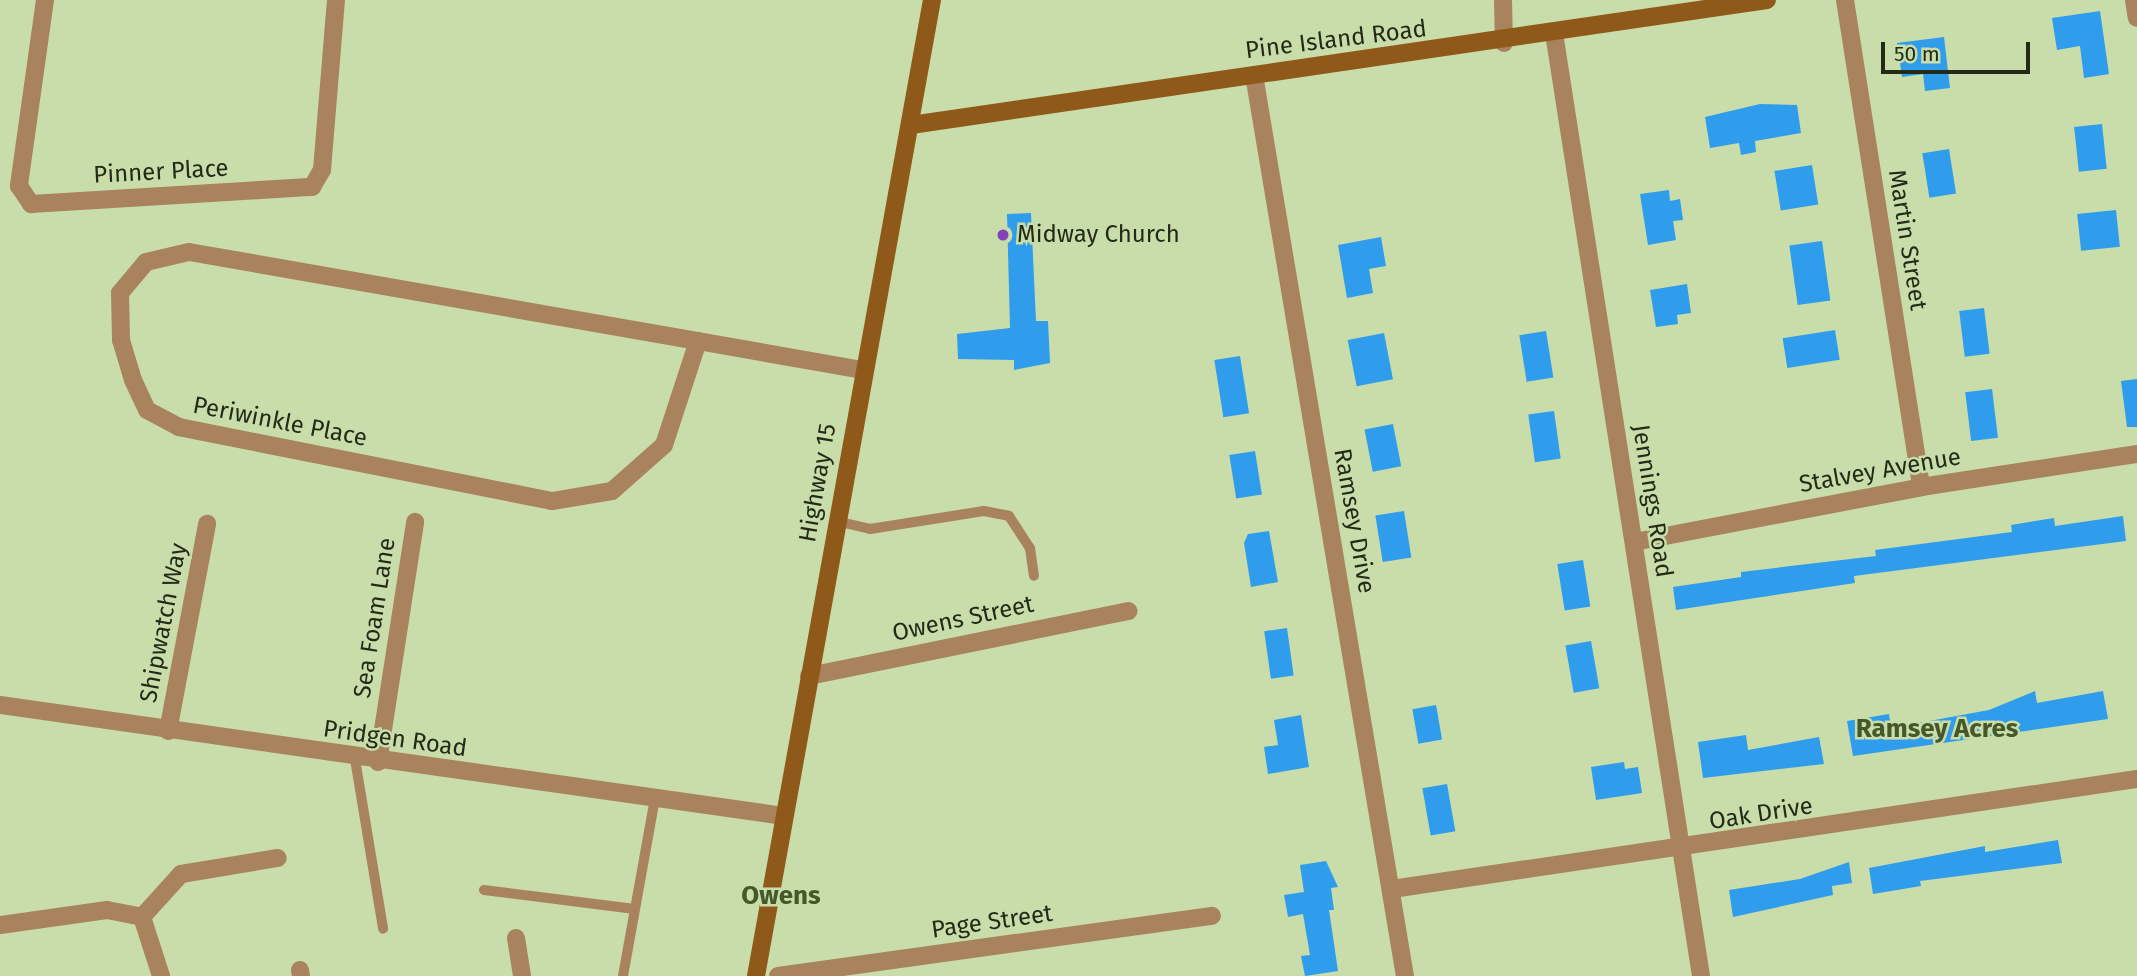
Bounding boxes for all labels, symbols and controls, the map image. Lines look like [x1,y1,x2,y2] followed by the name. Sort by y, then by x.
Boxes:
[1244,15,1428,65] street label: Pine Island Road
[1885,28,2034,72] scale bar
[1894,41,1940,67] text: 50 m
[93,154,229,190] street label: Pinner Place
[1882,168,1932,312] street label: Martin Street
[1017,221,1180,249] place label: Midway Church
[995,227,1011,243] marker: Midway Church
[190,391,370,453] street label: Periwinkle Place
[793,421,843,545] street label: Highway 15
[1626,422,1678,580] street label: Jennings Road
[1797,443,1963,499] street label: Stalvey Avenue
[1327,446,1381,596] street label: Ramsey Drive
[348,536,402,700] street label: Sea Foam Lane
[134,541,194,705] street label: Shipwatch Way
[890,590,1036,648] street label: Owens Street
[1856,713,2018,745] district label: Ramsey Acres
[321,715,469,763] street label: Pridgen Road
[1707,792,1815,836] street label: Oak Drive
[741,880,821,912] district label: Owens
[930,899,1054,945] street label: Page Street

